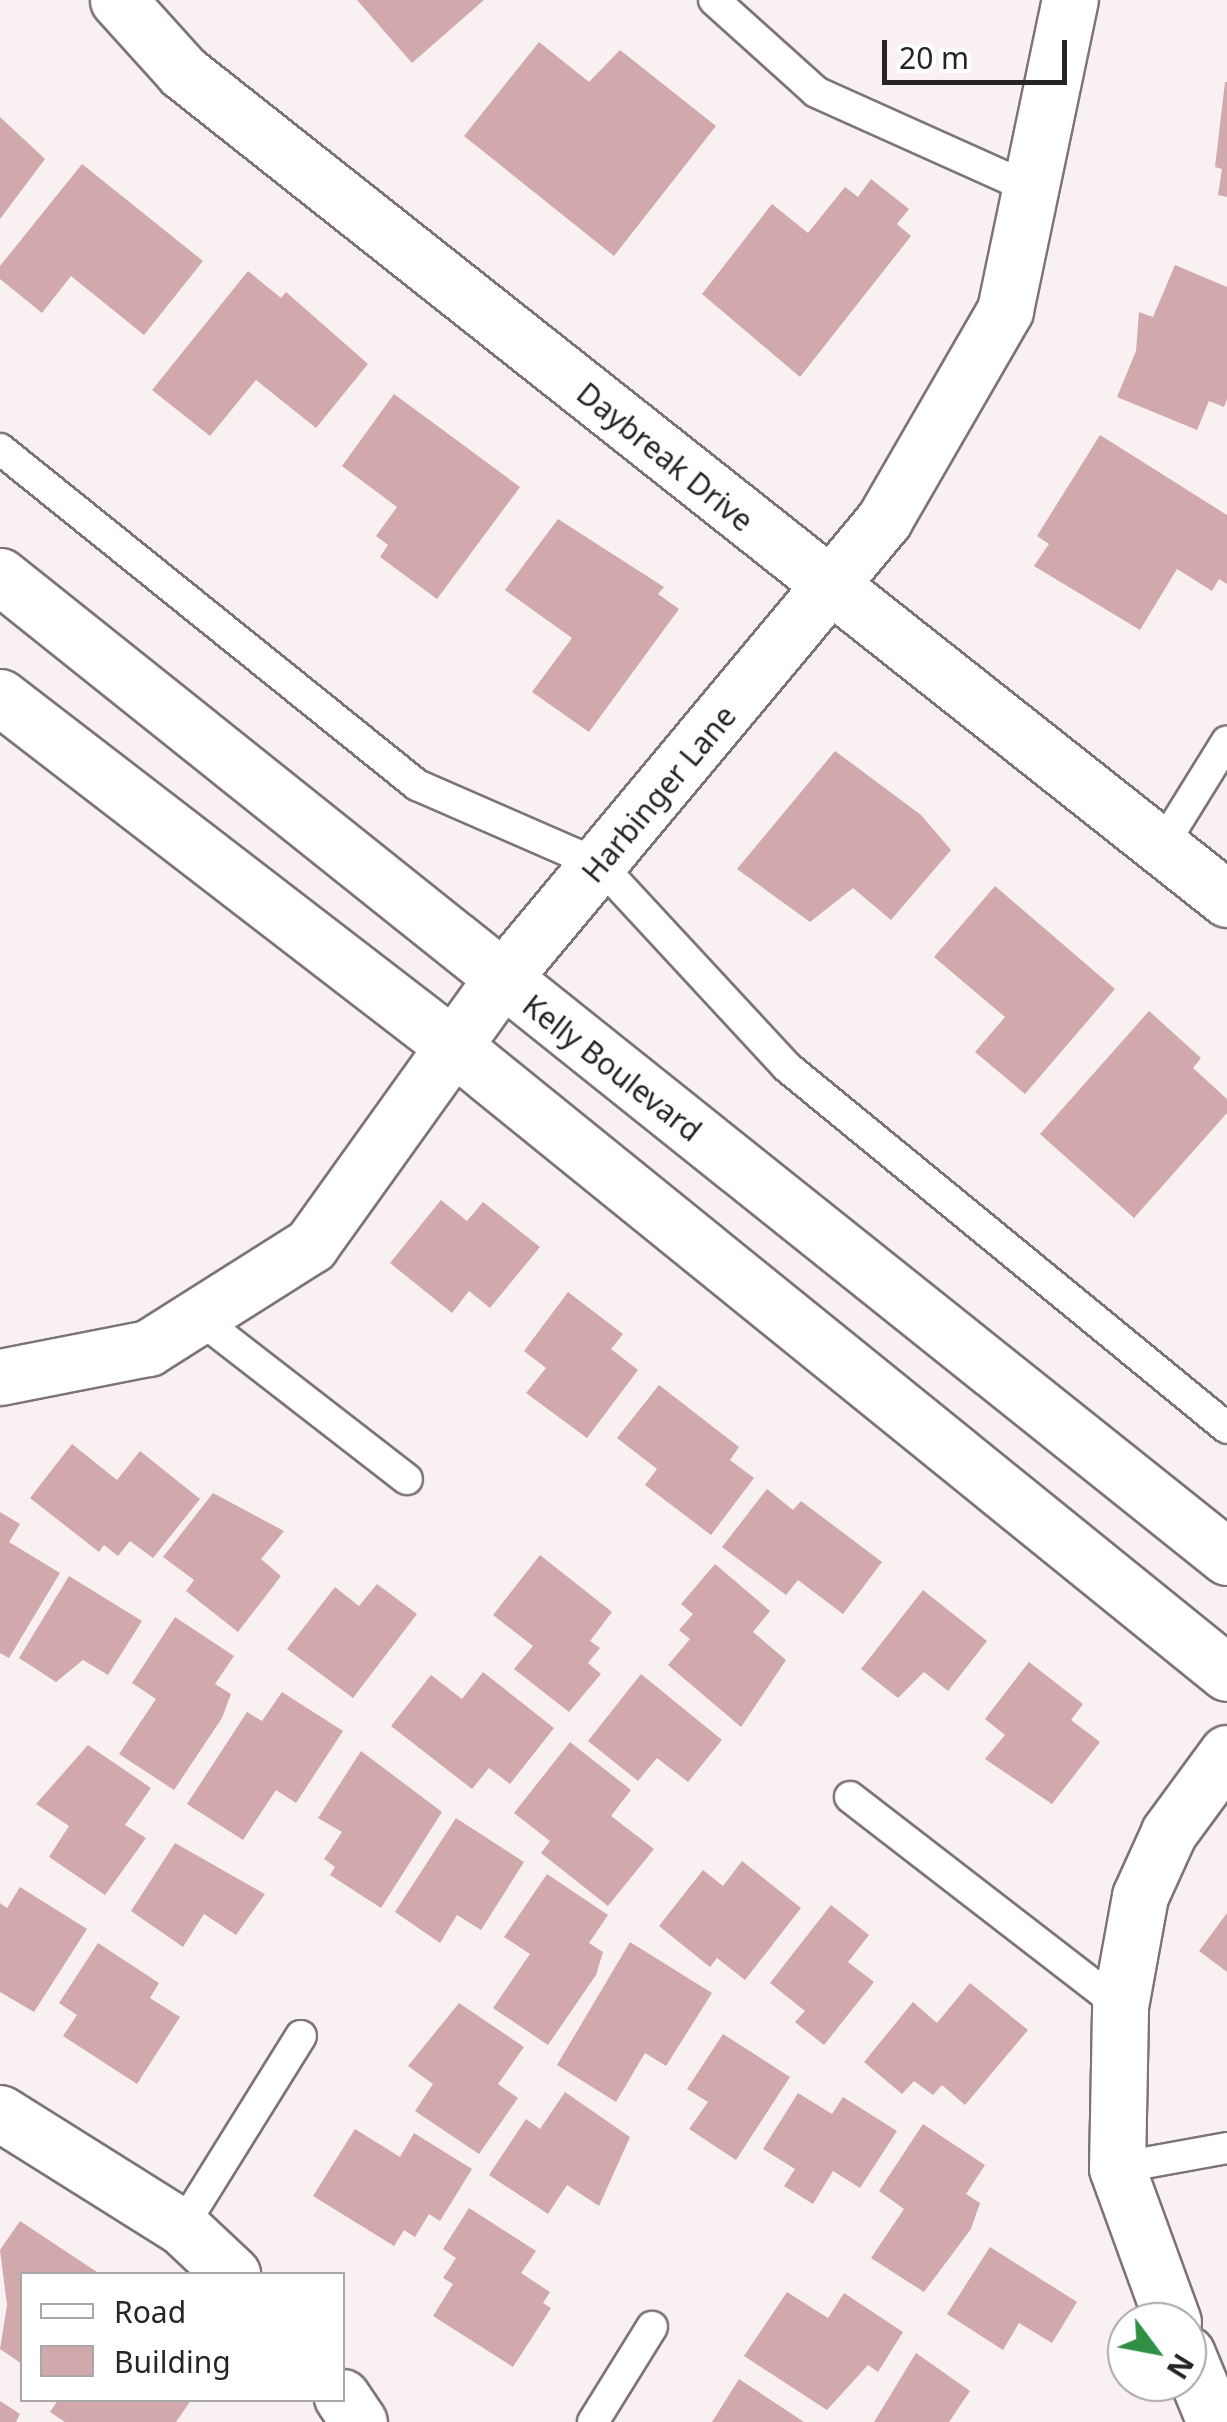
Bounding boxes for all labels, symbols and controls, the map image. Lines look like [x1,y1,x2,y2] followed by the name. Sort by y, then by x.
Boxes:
[887,20,1072,82] scale bar
[899,37,969,78] text: 20 m
[570,375,760,539] street label: Daybreak Drive
[575,698,743,890] street label: Harbinger Lane
[516,987,708,1149] street label: Kelly Boulevard
[20,2272,345,2402] legend
[114,2291,186,2332] text: Road
[1107,2302,1207,2402] north arrow
[114,2341,231,2382] text: Building
[1159,2347,1203,2387] text: N

